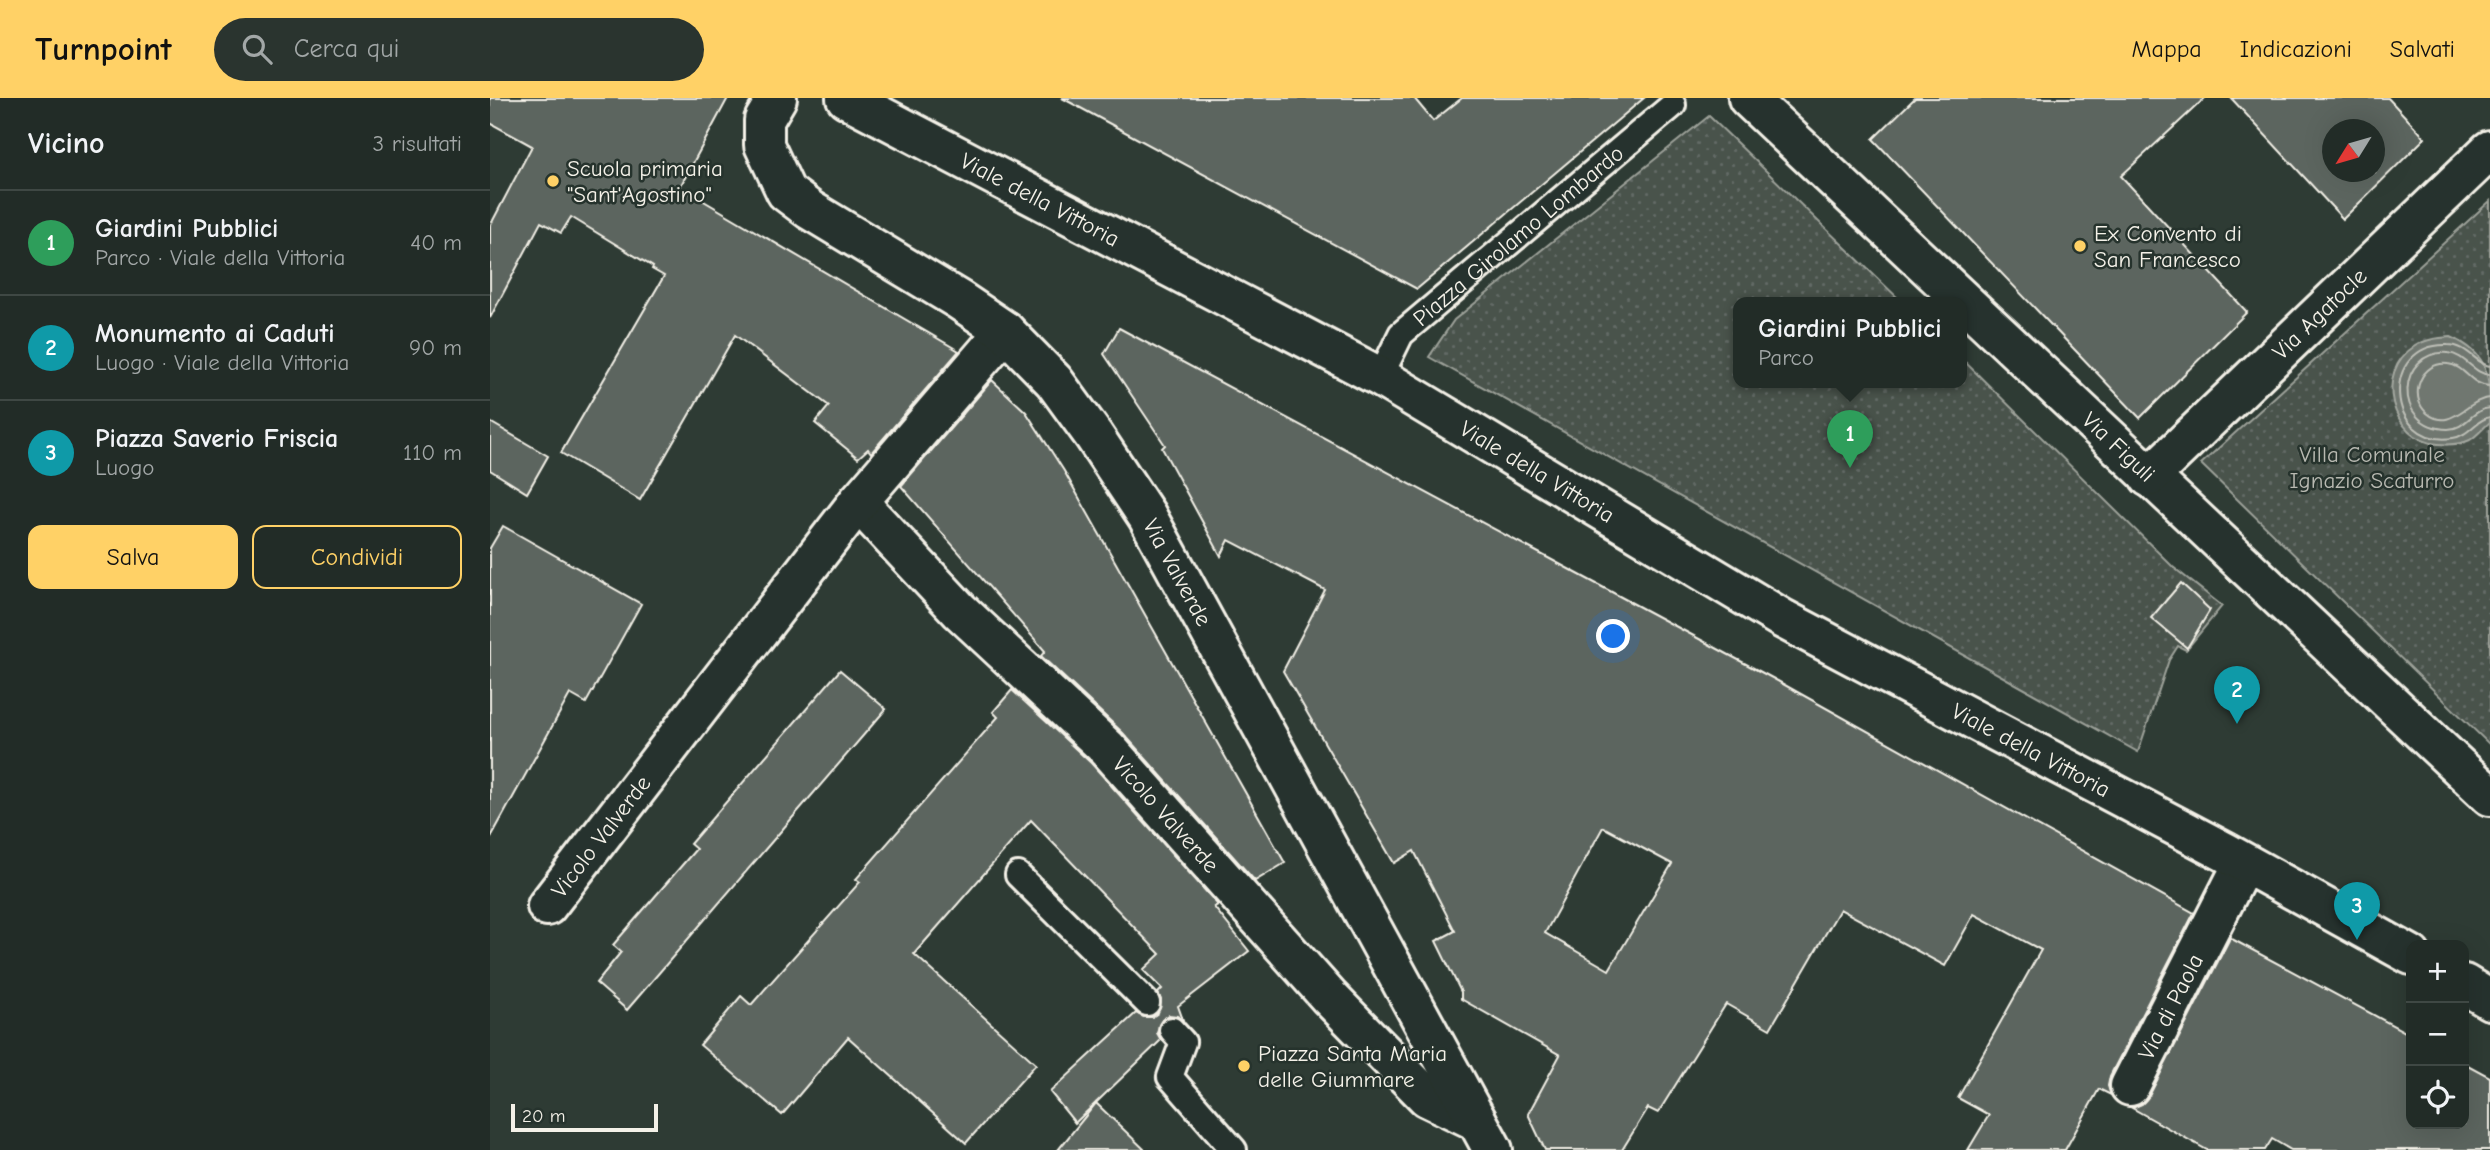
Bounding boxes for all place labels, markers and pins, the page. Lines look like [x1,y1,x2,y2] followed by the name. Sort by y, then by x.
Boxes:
[567,155,723,208] place label: Scuola primaria "Sant'Agostino"
[545,173,561,189] marker: Scuola primaria "Sant'Agostino"
[2094,220,2242,273] place label: Ex Convento di San Francesco
[2072,238,2088,254] marker: Ex Convento di San Francesco
[1827,410,1873,468] pin: 1
[2214,666,2260,724] pin: 2
[2334,882,2380,940] pin: 3
[1258,1040,1447,1093] place label: Piazza Santa Maria delle Giummare
[1236,1058,1252,1074] marker: Piazza Santa Maria delle Giummare

